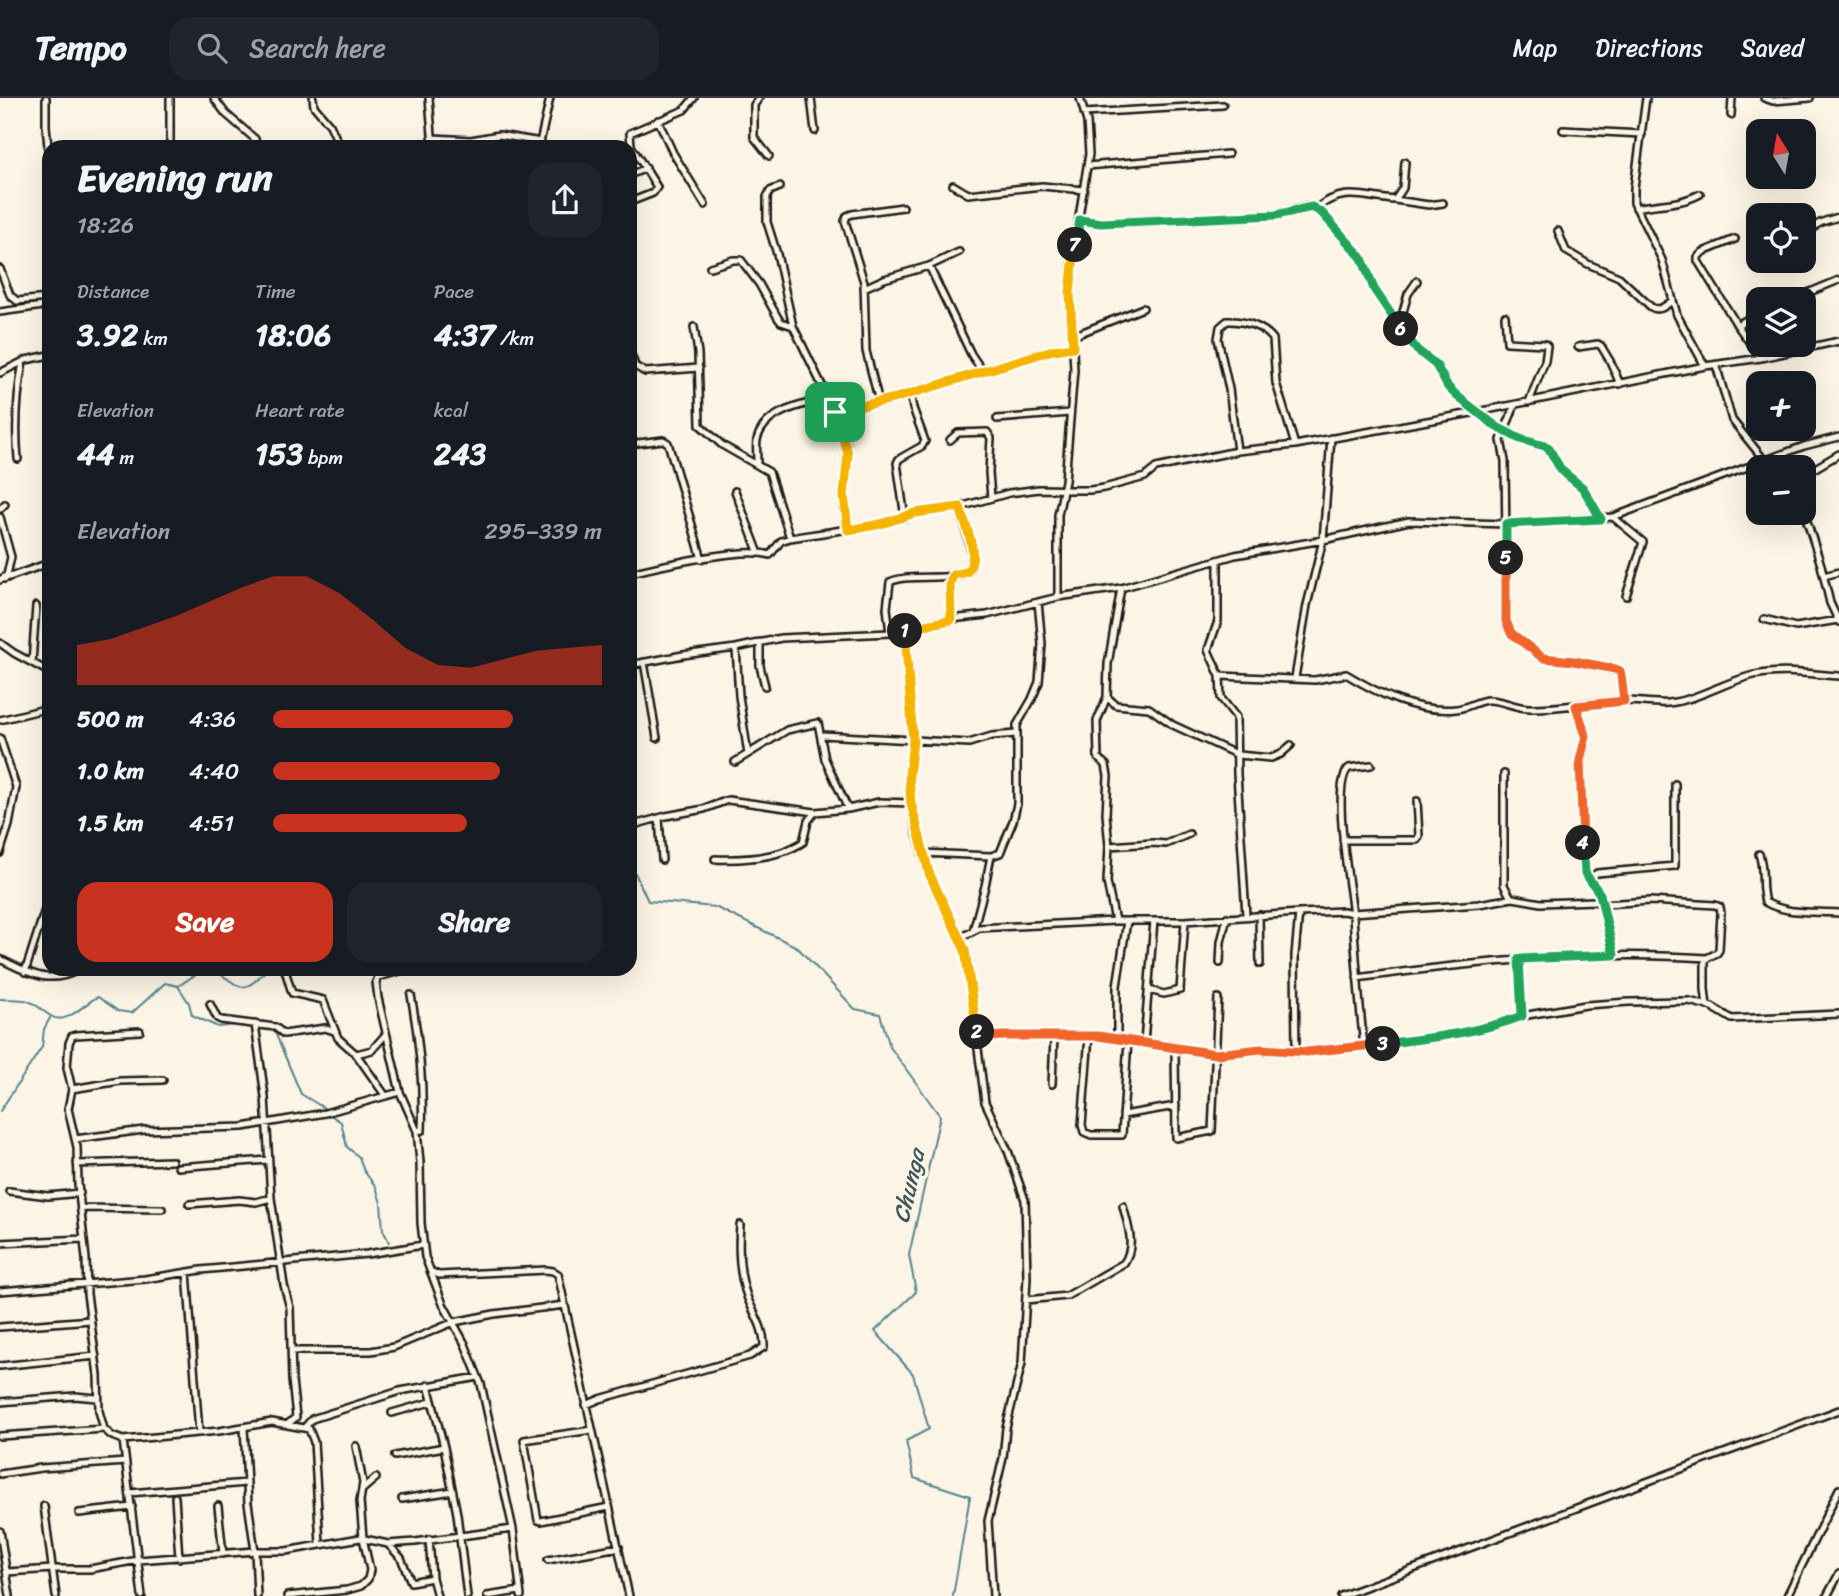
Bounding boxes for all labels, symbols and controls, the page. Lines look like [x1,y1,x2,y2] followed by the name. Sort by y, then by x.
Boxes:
[169,17,659,80] search box
[35,19,127,77] text: Tempo
[249,25,386,71] text: Search here
[1513,27,1557,69] text: Map
[1595,27,1703,69] text: Directions
[1741,27,1804,69] text: Saved
[193,29,231,67] icon: search
[1746,119,1816,189] north arrow
[1746,119,1816,525] map controls
[77,145,273,212] text: Evening run
[528,163,602,237] button: share
[1746,203,1816,273] button: locate
[77,205,134,246] text: 18:26
[1058,228,1092,262] pin: 7
[1069,228,1080,261] text: 7
[77,275,149,308] text: Distance
[255,275,296,308] text: Time
[434,275,474,308] text: Pace
[1746,287,1816,357] button: layers
[77,308,138,362] text: 3.92
[255,308,331,362] text: 18:06
[434,308,495,362] text: 4:37
[1384,312,1418,346] pin: 6
[1395,312,1406,345] text: 6
[138,322,168,355] text: km
[495,322,534,355] text: /km
[1746,371,1816,441] button: +
[805,382,865,442] pin
[816,393,854,431] icon: arrive
[77,394,154,427] text: Elevation
[255,394,345,427] text: Heart rate
[434,394,468,427] text: kcal
[77,427,115,481] text: 44
[255,427,303,481] text: 153
[434,427,486,481] text: 243
[115,441,134,474] text: m
[303,441,343,474] text: bpm
[1746,455,1816,525] button: −
[77,511,170,552] text: Elevation
[484,511,602,552] text: 295–339 m
[1488,540,1524,575] pin: 5
[1500,541,1511,574] text: 5
[888,614,922,648] pin: 1
[900,614,909,647] text: 1
[77,699,144,740] text: 500 m
[189,699,236,740] text: 4:36
[77,751,144,792] text: 1.0 km
[189,751,239,792] text: 4:40
[77,803,144,844] text: 1.5 km
[189,803,234,844] text: 4:51
[1566,826,1600,860] pin: 4
[1577,826,1588,859] text: 4
[77,882,333,962] button: Save
[347,882,602,962] button: Share
[960,1014,995,1049] pin: 2
[971,1015,982,1048] text: 2
[1366,1026,1400,1062] pin: 3
[1377,1027,1388,1060] text: 3
[881,1142,938,1227] water label: Chunga

